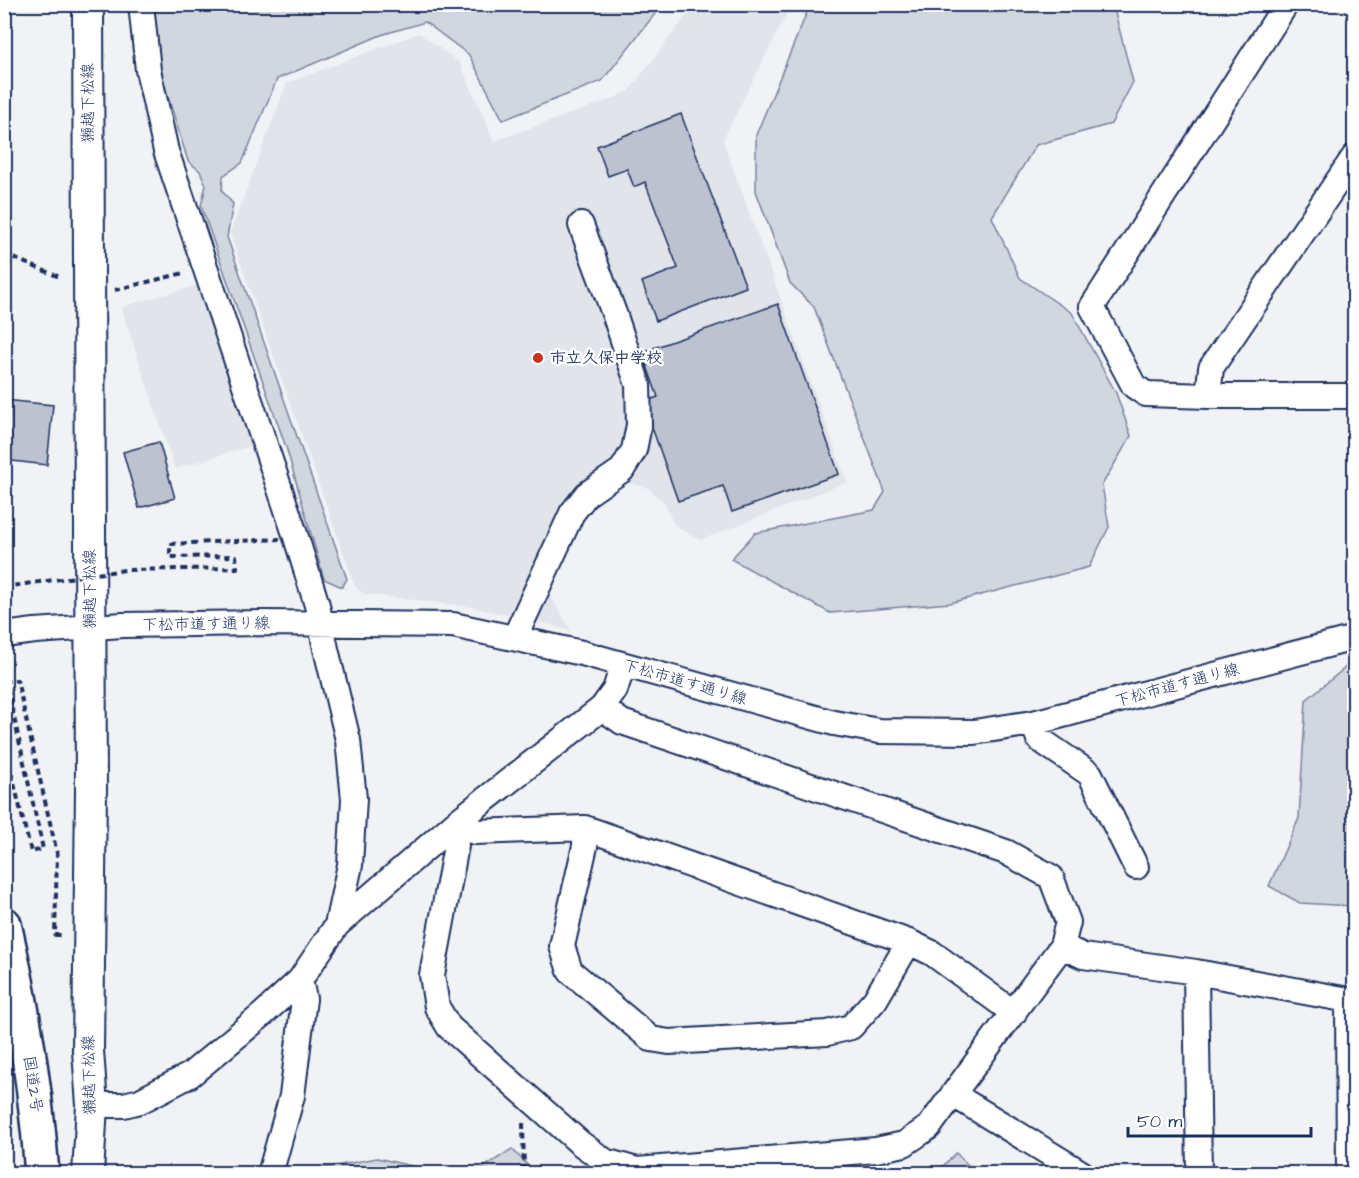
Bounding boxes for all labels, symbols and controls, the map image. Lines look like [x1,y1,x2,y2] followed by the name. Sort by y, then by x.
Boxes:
[77,63,99,143] street label: 獺越下松線
[550,347,662,369] place label: 市立久保中学校
[531,351,545,365] marker: 市立久保中学校
[79,549,101,629] street label: 獺越下松線
[142,612,270,636] street label: 下松市道す通り線
[620,654,750,710] street label: 下松市道す通り線
[1112,658,1242,712] street label: 下松市道す通り線
[77,1035,101,1115] street label: 獺越下松線
[18,1054,48,1114] street label: 国道2号
[1128,1100,1311,1138] scale bar
[1137,1109,1182,1134] text: 50 m

